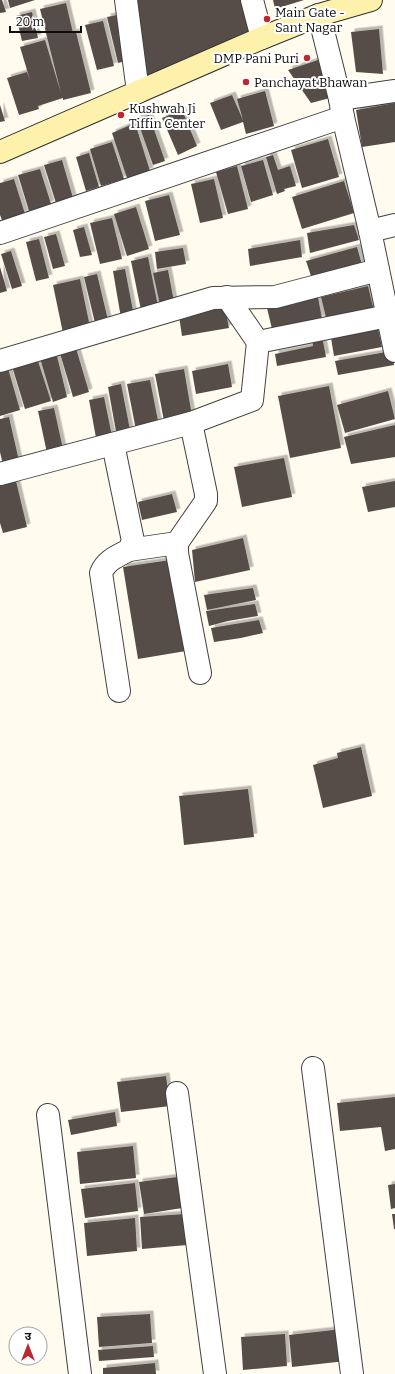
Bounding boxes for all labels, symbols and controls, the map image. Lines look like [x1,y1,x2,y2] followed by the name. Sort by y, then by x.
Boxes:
[275,5,345,35] place label: Main Gate - Sant Nagar
[10,8,81,34] scale bar
[262,14,272,24] marker: Main Gate - Sant Nagar
[16,15,45,29] text: 20 m
[213,51,299,66] place label: DMP Pani Puri
[302,53,312,63] marker: DMP Pani Puri
[254,75,368,90] place label: Panchayat Bhawan
[241,77,251,87] marker: Panchayat Bhawan
[129,101,205,131] place label: Kushwah Ji Tiffin Center
[116,110,126,120] marker: Kushwah Ji Tiffin Center
[8,1326,48,1366] north arrow
[25,1330,32,1343] text: उ

